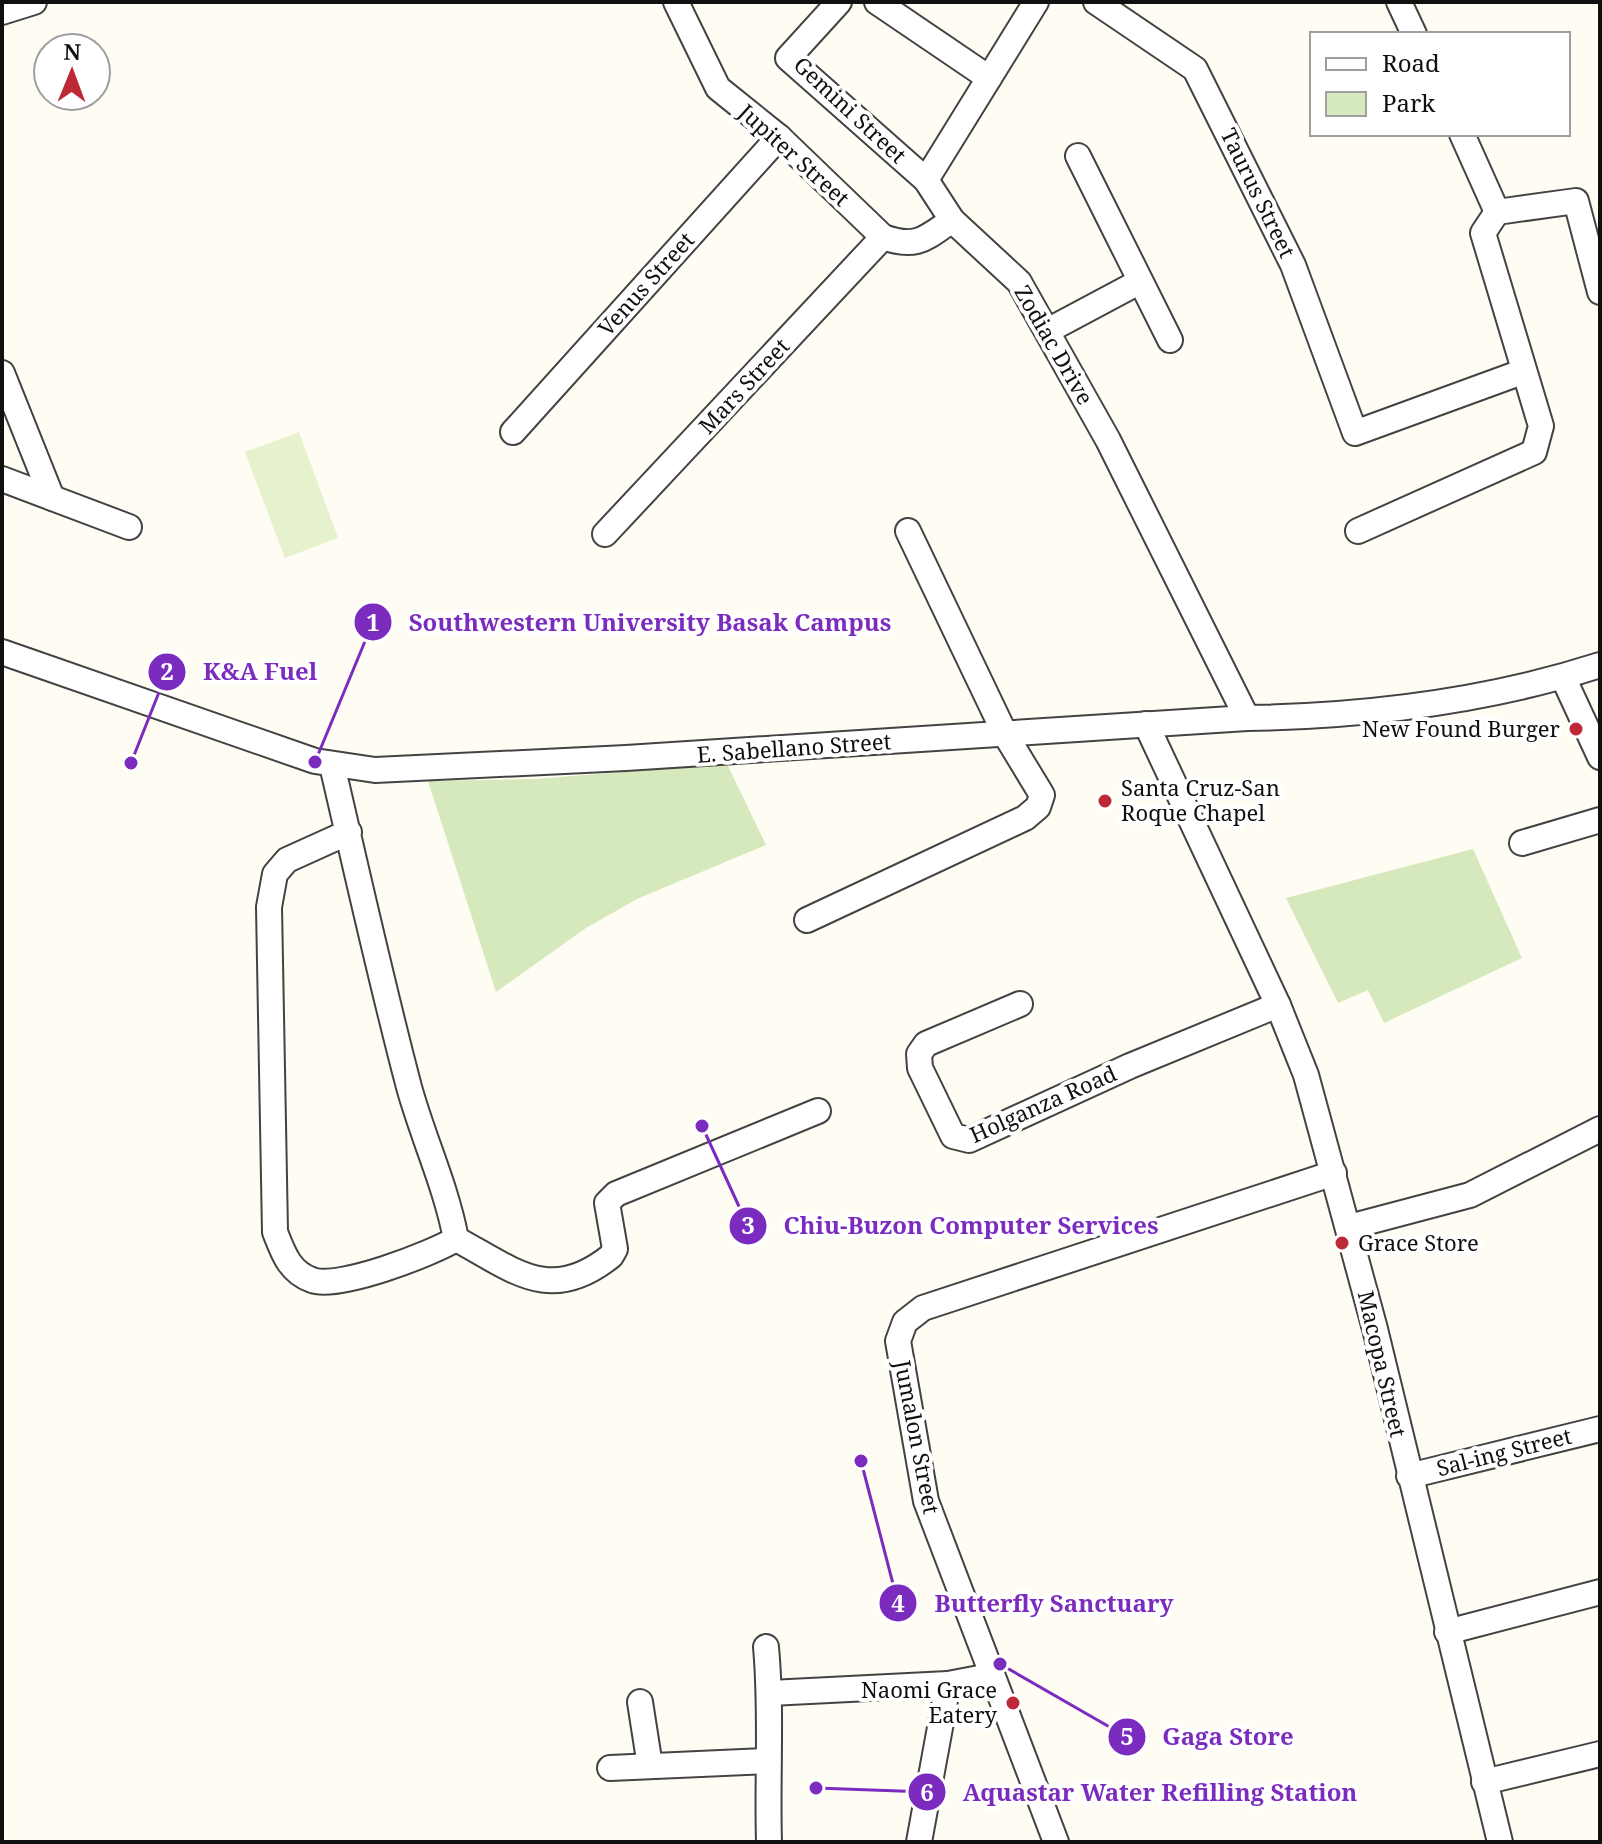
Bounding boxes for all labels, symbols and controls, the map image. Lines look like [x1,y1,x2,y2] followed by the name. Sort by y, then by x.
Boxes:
[32,32,112,112] north arrow
[1310,32,1570,136] legend
[63,36,81,66] text: N
[1382,46,1440,79] text: Road
[788,49,914,169] street label: Gemini Street
[1382,86,1436,119] text: Park
[732,96,857,212] street label: Jupiter Street
[1215,123,1303,263] street label: Taurus Street
[590,225,700,342] street label: Venus Street
[1009,279,1101,410] street label: Zodiac Drive
[691,331,795,440] street label: Mars Street
[353,598,908,646] callout: Southwestern University Basak Campus
[366,605,380,638] text: 1
[409,605,891,638] text: Southwestern University Basak Campus
[147,648,333,696] callout: K&A Fuel
[160,654,174,687] text: 2
[203,654,318,687] text: K&A Fuel
[1362,713,1561,743] place label: New Found Burger
[1567,720,1585,738] marker: New Found Burger
[696,725,892,769] street label: E. Sabellano Street
[1121,772,1280,827] place label: Santa Cruz-San Roque Chapel
[1096,792,1114,810] marker: Santa Cruz-San Roque Chapel
[964,1057,1121,1149] street label: Holganza Road
[728,1202,1175,1250] callout: Chiu-Buzon Computer Services
[741,1208,755,1241] text: 3
[783,1208,1159,1241] text: Chiu-Buzon Computer Services
[1358,1227,1479,1257] place label: Grace Store
[1333,1234,1351,1252] marker: Grace Store
[1352,1288,1414,1440] street label: Macopa Street
[888,1356,948,1516] street label: Jumalon Street
[1433,1420,1575,1482] street label: Sal-ing Street
[878,1579,1189,1627] callout: Butterfly Sanctuary
[891,1586,905,1619] text: 4
[935,1586,1173,1619] text: Butterfly Sanctuary
[861,1674,998,1729] place label: Naomi Grace Eatery
[1004,1694,1022,1712] marker: Naomi Grace Eatery
[1107,1713,1310,1761] callout: Gaga Store
[1120,1719,1134,1752] text: 5
[1162,1719,1294,1752] text: Gaga Store
[907,1768,1374,1816] callout: Aquastar Water Refilling Station
[920,1775,934,1808] text: 6
[963,1775,1357,1808] text: Aquastar Water Refilling Station

